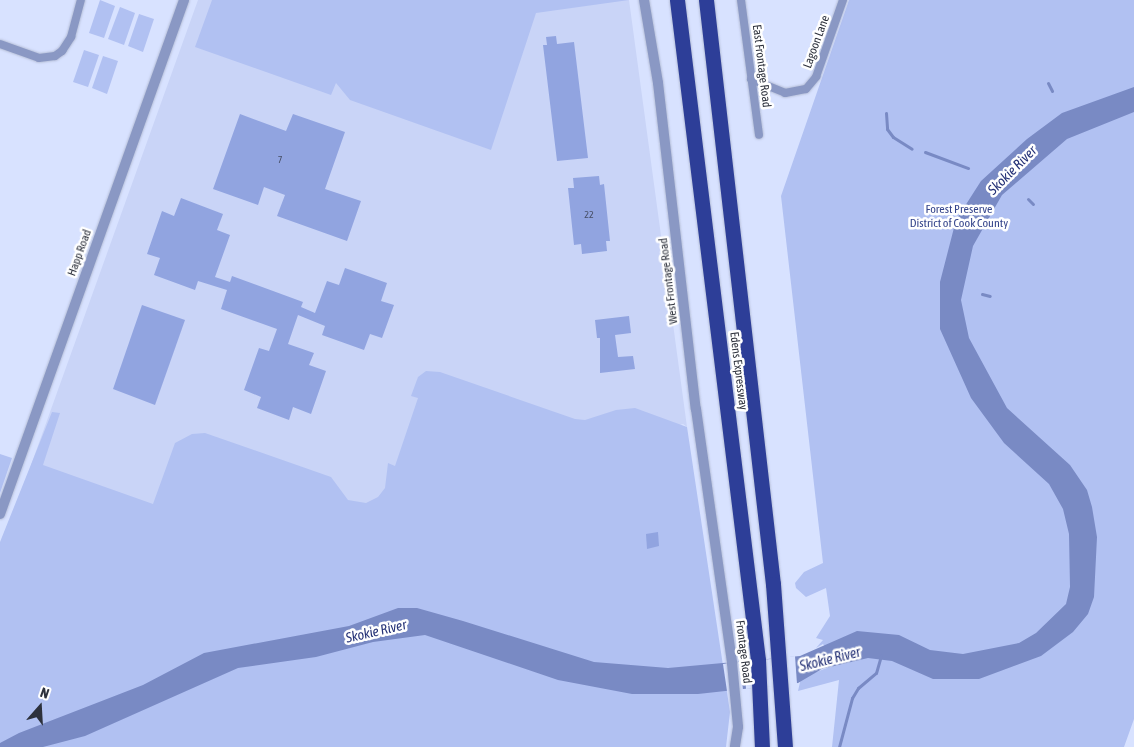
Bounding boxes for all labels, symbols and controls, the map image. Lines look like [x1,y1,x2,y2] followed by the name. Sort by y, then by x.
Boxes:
[801,14,833,70] street label: Lagoon Lane
[749,24,773,108] street label: East Frontage Road
[984,142,1040,198] water label: Skokie River
[278,154,282,166] house number: 7
[910,203,1008,231] park label: Forest Preserve District of Cook County
[584,209,594,221] house number: 22
[65,228,95,278] street label: Happ Road
[657,237,681,325] street label: West Frontage Road
[726,331,750,411] street label: Edens Expressway
[344,616,408,646] water label: Skokie River
[732,620,754,684] street label: Frontage Road
[798,643,862,675] water label: Skokie River
[15,682,65,732] north arrow
[38,684,51,702] text: N

